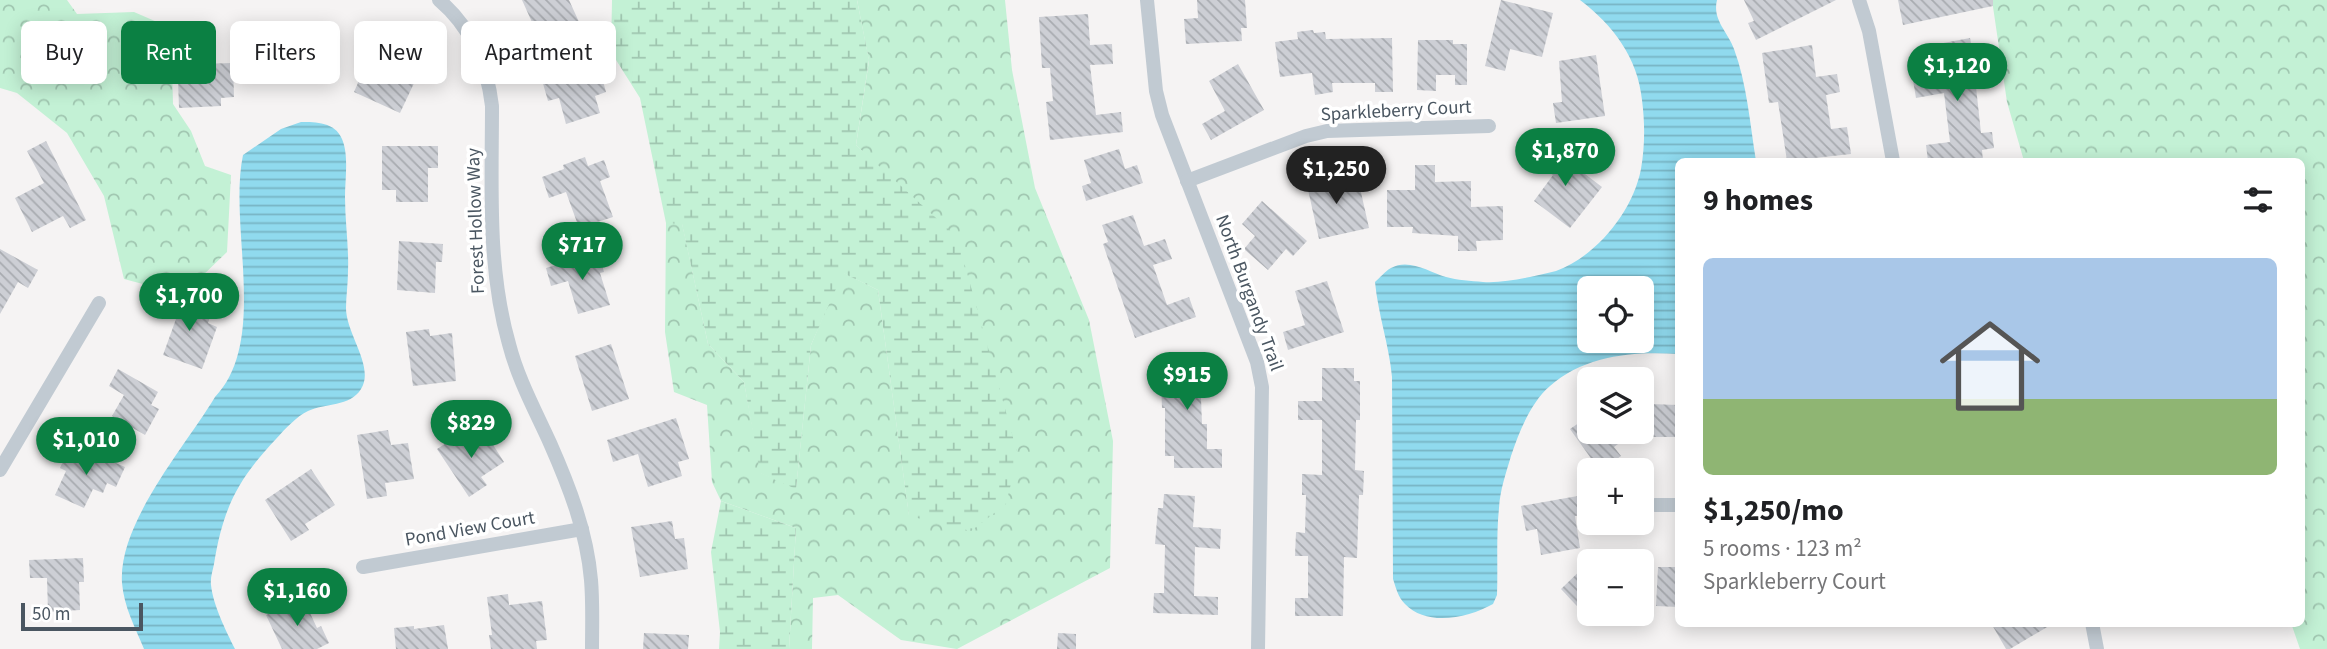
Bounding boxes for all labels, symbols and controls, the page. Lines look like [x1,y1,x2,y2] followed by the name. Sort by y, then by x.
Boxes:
[21,21,107,84] chip: Buy
[121,21,216,84] chip: Rent
[230,21,340,84] chip: Filters
[354,21,447,84] chip: New
[461,21,616,84] chip: Apartment
[1900,43,2014,103] pin: $1,120
[1923,49,1991,82] text: $1,120
[1320,94,1473,128] street label: Sparkleberry Court
[1508,128,1622,188] pin: $1,870
[1531,134,1599,167] text: $1,870
[1279,146,1393,206] pin: $1,250
[460,147,492,295] street label: Forest Hollow Way
[1302,152,1370,185] text: $1,250
[1703,179,1813,222] text: 9 homes
[2239,181,2277,219] icon: filters
[1208,211,1290,375] street label: North Burgandy Trail
[541,222,623,282] pin: $717
[558,228,606,261] text: $717
[132,274,246,333] pin: $1,700
[1577,276,1654,626] map controls
[1577,276,1654,353] button: locate
[155,279,223,312] text: $1,700
[1927,303,2053,429] icon: home
[1146,352,1228,412] pin: $915
[1163,358,1211,391] text: $915
[1577,367,1654,444] button: layers
[430,400,512,460] pin: $829
[447,406,495,439] text: $829
[29,418,143,477] pin: $1,010
[52,423,120,456] text: $1,010
[1577,458,1654,535] button: +
[1703,489,1844,532] text: $1,250/mo
[403,504,538,554] street label: Pond View Court
[1703,532,1862,565] text: 5 rooms · 123 m²
[1577,549,1654,626] button: −
[1703,565,1886,598] text: Sparkleberry Court
[240,568,354,628] pin: $1,160
[263,574,331,607] text: $1,160
[21,600,144,632] scale bar
[32,601,70,628] text: 50 m

